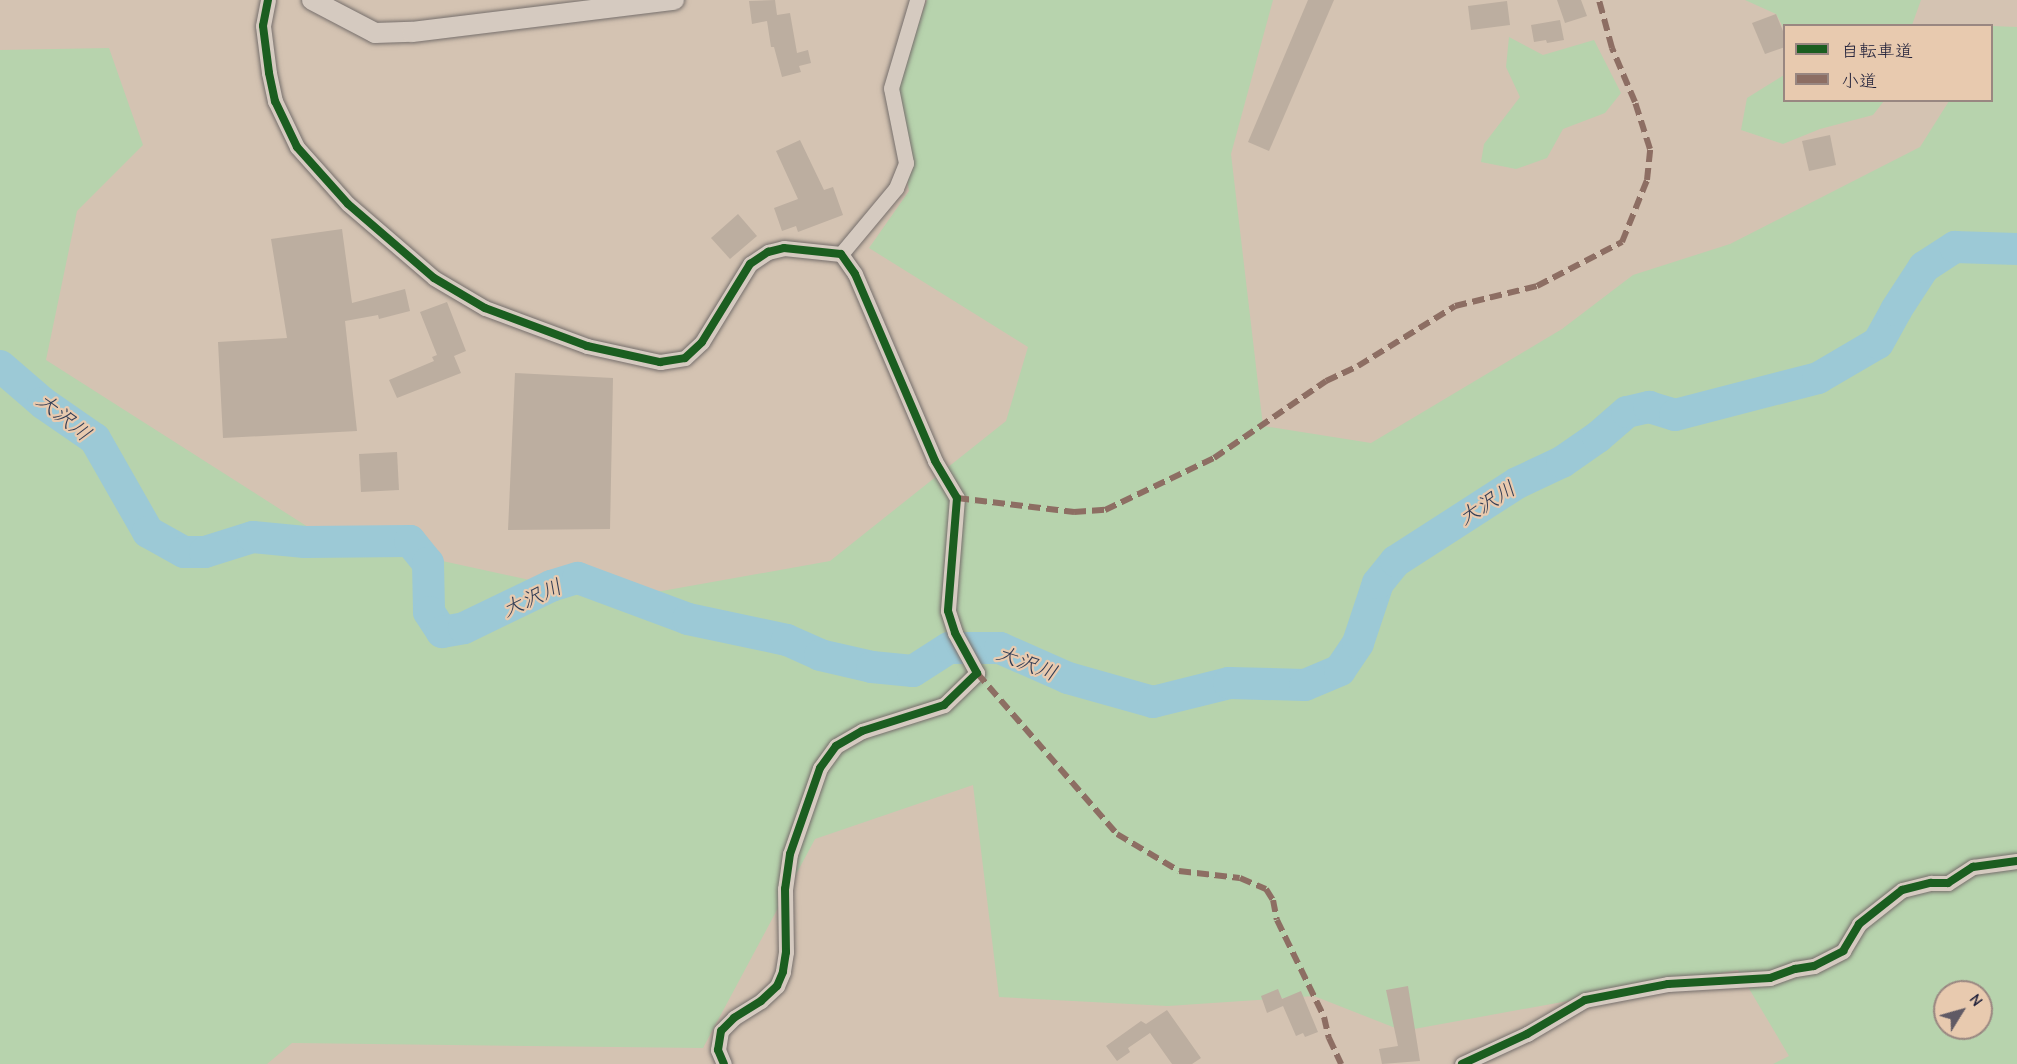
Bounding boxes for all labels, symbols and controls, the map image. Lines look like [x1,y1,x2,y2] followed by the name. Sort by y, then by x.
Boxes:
[1783,24,1993,102] legend
[1841,41,1913,62] text: 自転車道
[1841,71,1877,92] text: 小道
[32,387,96,447] water label: 大沢川
[1454,476,1520,530] water label: 大沢川
[498,574,566,622] water label: 大沢川
[993,640,1061,686] water label: 大沢川
[1933,980,1993,1040] north arrow
[1965,991,1986,1010] text: N

